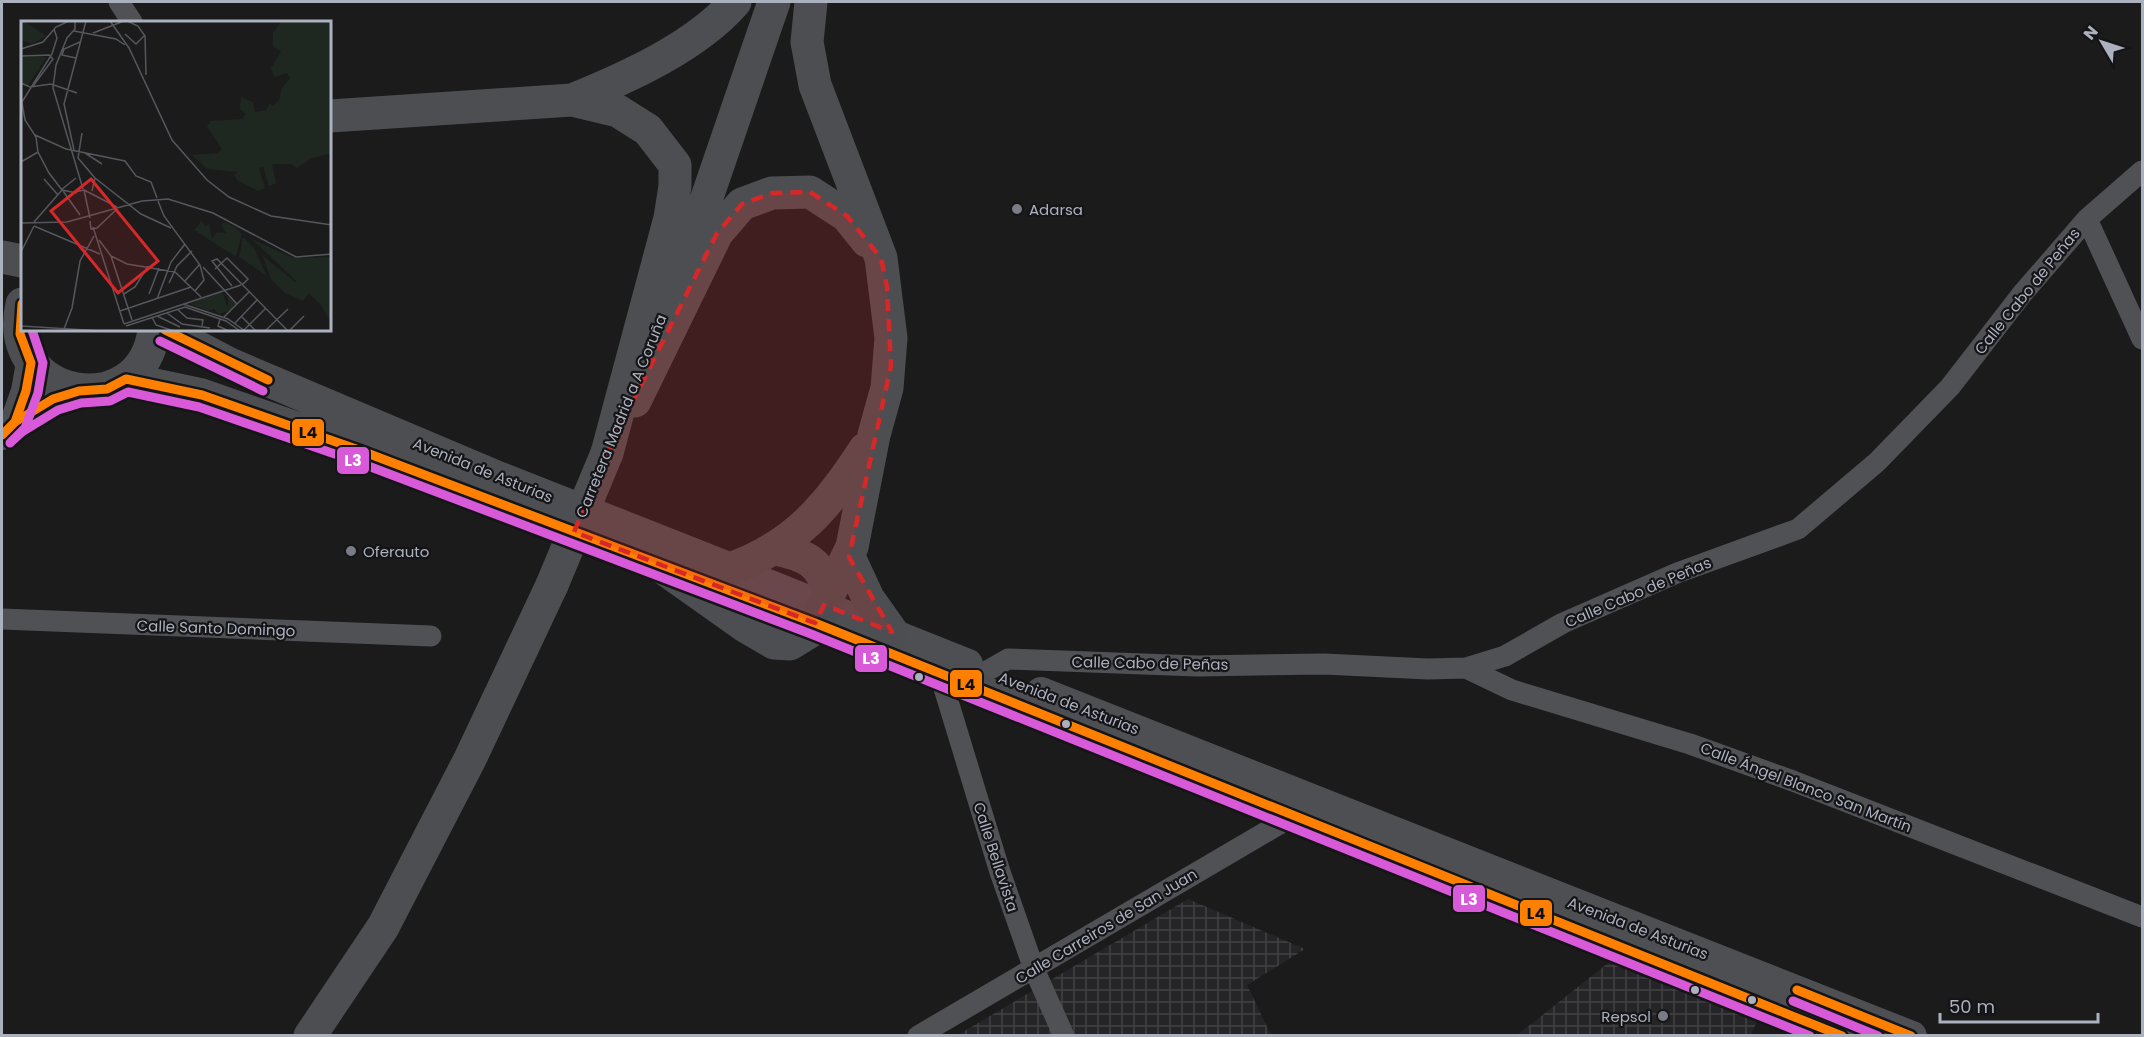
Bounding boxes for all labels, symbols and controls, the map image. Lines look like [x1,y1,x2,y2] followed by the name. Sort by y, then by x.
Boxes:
[2072,12,2132,72] north arrow
[21,21,332,332] inset map
[2078,21,2103,45] text: N
[1029,199,1083,220] place label: Adarsa
[1010,202,1024,216] marker: Adarsa
[1969,223,2085,359] street label: Calle Cabo de Peñas
[570,311,672,521] street label: Carretera Madrid a A Coruña
[291,418,325,447] line badge: L4
[299,421,317,444] text: L4
[410,432,556,508] street label: Avenida de Asturias
[336,446,370,475] line badge: L3
[344,449,362,472] text: L3
[363,541,429,562] place label: Oferauto
[344,544,358,558] marker: Oferauto
[1562,552,1714,632] street label: Calle Cabo de Peñas
[136,615,296,641] street label: Calle Santo Domingo
[854,644,888,673] line badge: L3
[862,647,880,670] text: L3
[1071,651,1229,675] street label: Calle Cabo de Peñas
[996,666,1143,740] street label: Avenida de Asturias
[949,669,983,698] line badge: L4
[913,671,925,683] unlabelled marker
[957,673,975,696] text: L4
[1060,718,1072,730] unlabelled marker
[1697,737,1915,837] street label: Calle Ángel Blanco San Martín
[968,800,1024,914] street label: Calle Bellavista
[1011,863,1201,989] street label: Calle Carreiros de San Juan
[1452,884,1486,913] line badge: L3
[1460,888,1478,911] text: L3
[1565,891,1712,965] street label: Avenida de Asturias
[1519,899,1553,927] line badge: L4
[1527,902,1545,925] text: L4
[1689,984,1701,996] unlabelled marker
[1940,986,2098,1024] scale bar
[1746,994,1758,1006] unlabelled marker
[1949,994,1995,1019] text: 50 m
[1601,1006,1651,1027] place label: Repsol
[1656,1009,1670,1023] marker: Repsol

